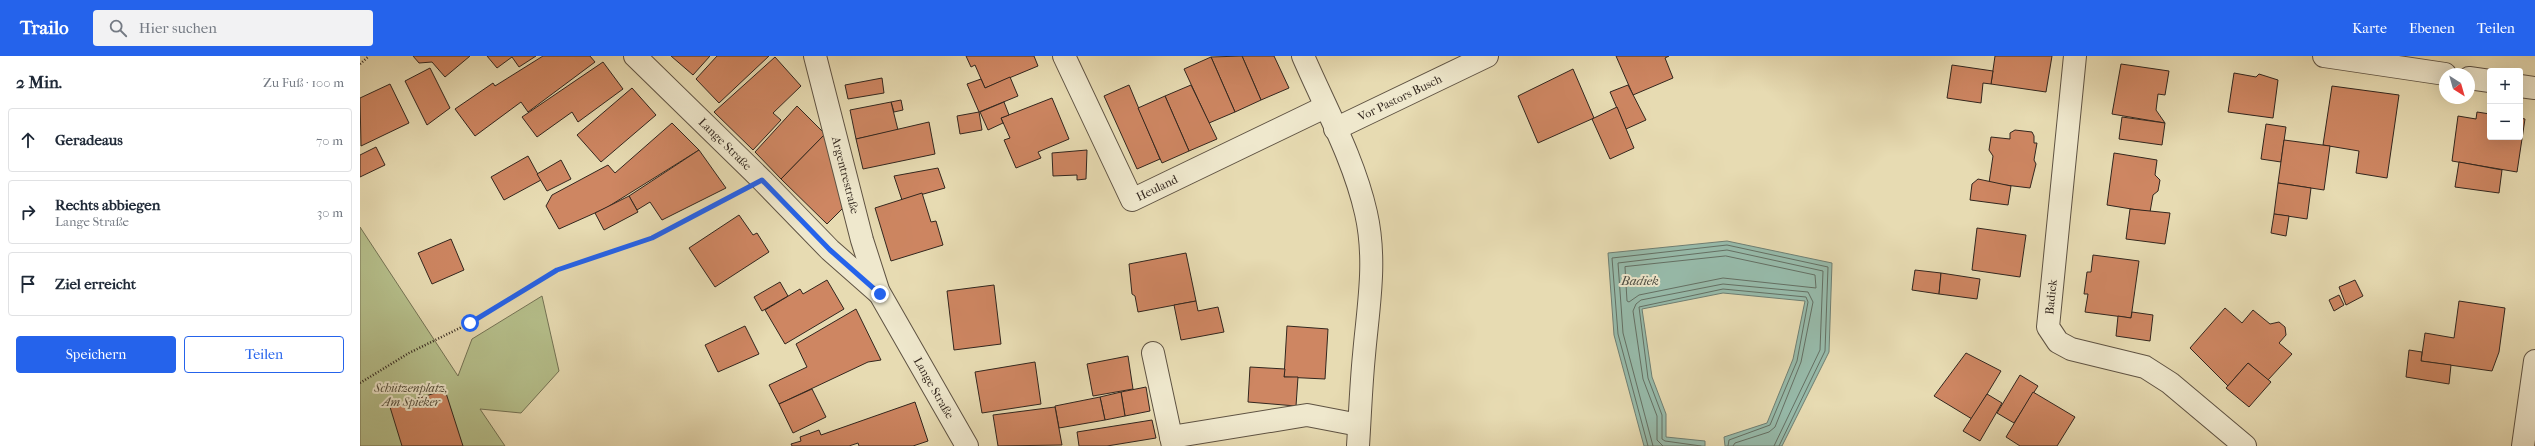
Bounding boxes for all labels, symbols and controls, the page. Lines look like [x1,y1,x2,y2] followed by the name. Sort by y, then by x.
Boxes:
[93,10,373,46] search box
[20,17,69,39] text: Trailo
[107,17,129,39] icon: search
[139,19,217,37] text: Hier suchen
[2352,20,2387,37] text: Karte
[2409,20,2455,37] text: Ebenen
[2477,20,2515,37] text: Teilen
[2439,68,2475,104] north arrow
[2487,68,2523,140] map controls
[2487,68,2523,104] button: +
[16,72,62,92] text: 2 Min.
[1355,72,1444,124] street label: Vor Pastors Busch
[263,75,344,90] text: Zu Fuß · 100 m
[2487,104,2523,140] button: −
[696,115,755,173] street label: Lange Straße
[17,129,39,151] icon: ahead
[55,131,123,149] text: Geradeaus
[316,133,343,148] text: 70 m
[829,134,862,215] street label: Argentrestraße
[1134,172,1180,204] street label: Heuland
[55,196,160,214] text: Rechts abbiegen
[17,201,39,223] icon: right
[317,205,343,220] text: 30 m
[55,214,129,229] text: Lange Straße
[17,273,39,295] icon: arrive
[1620,273,1659,288] water label: Badiek
[55,275,136,293] text: Ziel erreicht
[2042,278,2060,315] street label: Badiek
[871,285,889,303] route end
[461,314,479,332] route start
[16,336,176,373] button: Speichern
[184,336,344,373] button: Teilen
[911,355,957,421] street label: Lange Straße
[373,381,448,409] park label: Schützenplatz, Am Spieker

